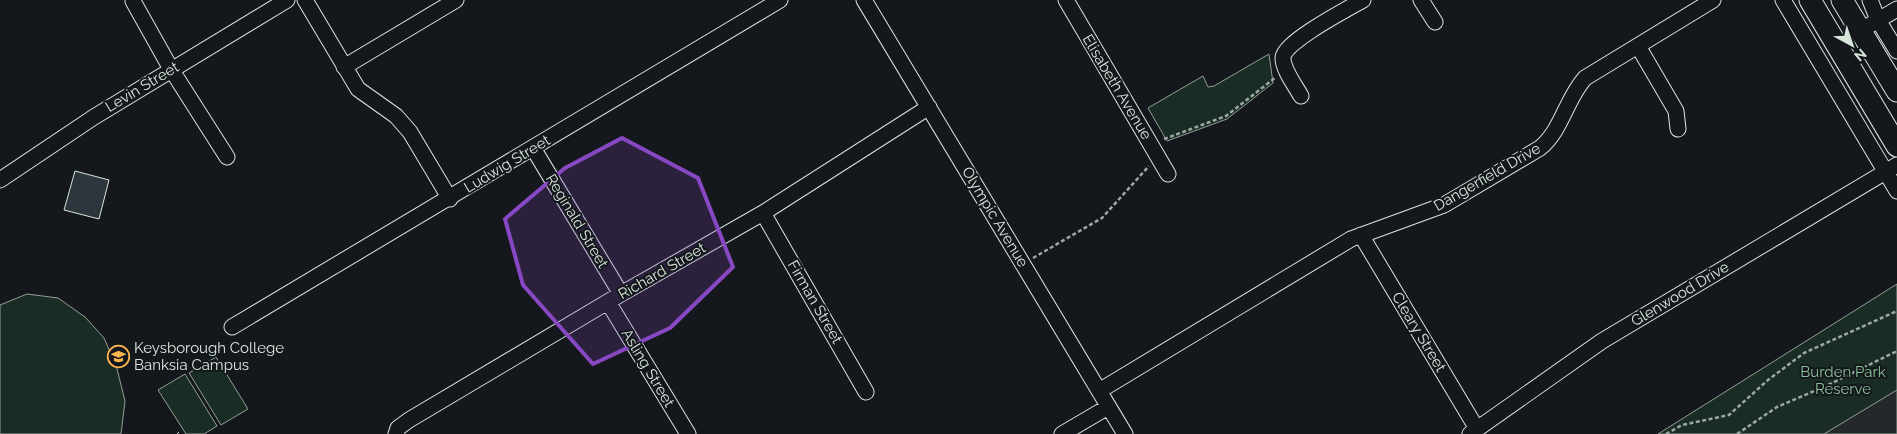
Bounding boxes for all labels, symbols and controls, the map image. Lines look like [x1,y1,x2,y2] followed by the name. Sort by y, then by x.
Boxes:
[1827,20,1877,70] north arrow
[1078,31,1156,143] street label: Elisabeth Avenue
[1851,45,1870,65] text: N
[102,58,182,116] street label: Levin Street
[461,131,553,197] street label: Ludwig Street
[1430,139,1544,215] street label: Dangerfield Drive
[958,164,1032,271] street label: Olympic Avenue
[542,171,612,271] street label: Reginald Street
[615,239,709,303] street label: Richard Street
[784,257,846,347] street label: Firman Street
[1628,258,1732,330] street label: Glenwood Drive
[1388,289,1450,375] street label: Cleary Street
[618,326,678,410] street label: Asling Street
[134,339,284,374] place label: Keysborough College Banksia Campus
[106,345,130,369] school or university icon: Keysborough College Banksia Campus
[1800,363,1886,398] park label: Burden Park Reserve

